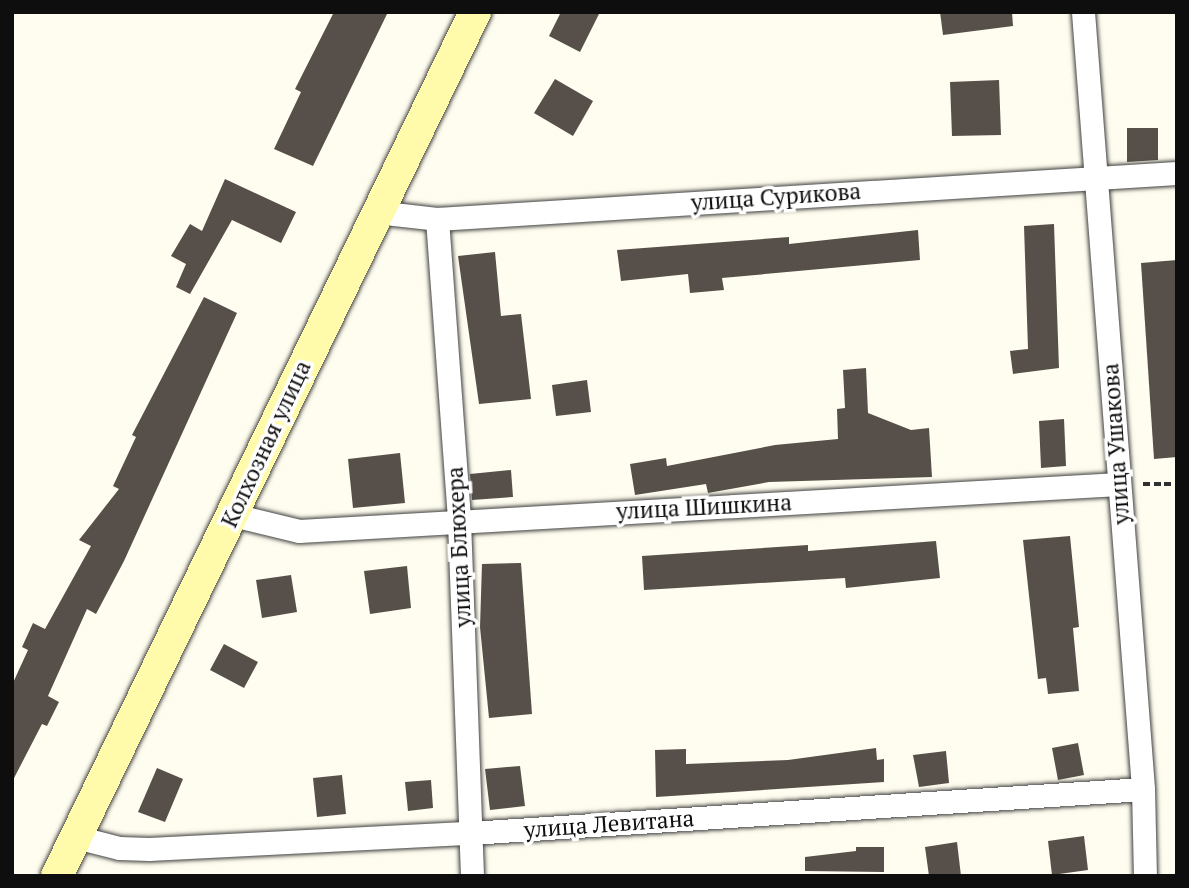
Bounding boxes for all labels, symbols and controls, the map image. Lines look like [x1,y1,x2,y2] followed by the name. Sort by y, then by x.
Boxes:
[690,177,862,217] street label: улица Сурикова
[215,356,317,532] street label: Колхозная улица
[1097,362,1135,526] street label: улица Ушакова
[441,466,477,628] street label: улица Блюхера
[616,489,792,525] street label: улица Шишкина
[523,804,695,844] street label: улица Левитана

